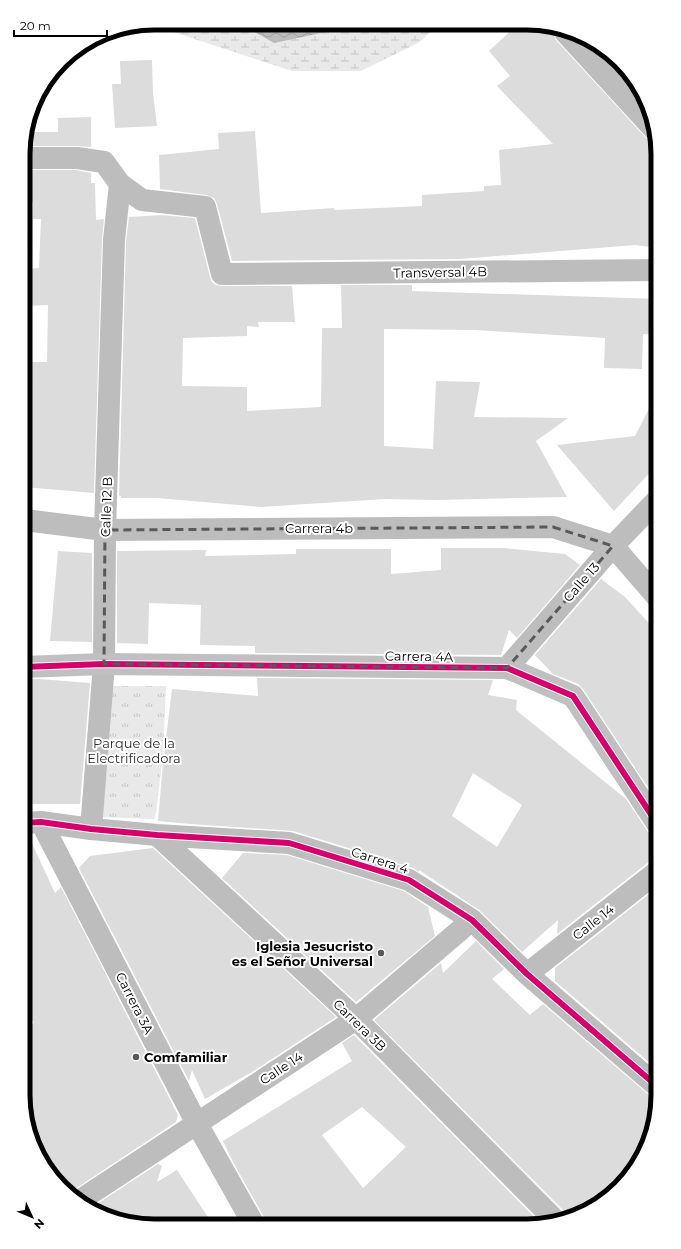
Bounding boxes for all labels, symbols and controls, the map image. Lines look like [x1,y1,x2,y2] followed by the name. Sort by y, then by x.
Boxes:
[14,12,107,38] scale bar
[20,18,51,33] text: 20 m
[393,263,487,281] street label: Transversal 4B
[97,476,115,537] street label: Calle 12 B
[285,520,353,536] street label: Carrera 4b
[560,559,602,605] street label: Calle 13
[385,647,454,665] street label: Carrera 4A
[87,735,181,766] park label: Parque de la Electrificadora
[349,843,411,877] street label: Carrera 4
[569,901,617,943] street label: Calle 14
[232,938,373,969] place label: Iglesia Jesucristo es el Señor Universal
[376,948,386,958] marker: Iglesia Jesucristo es el Señor Universal
[113,969,158,1037] street label: Carrera 3A
[330,996,390,1054] street label: Carrera 3B
[256,1048,306,1088] street label: Calle 14
[144,1049,228,1065] place label: Comfamiliar
[131,1052,141,1062] marker: Comfamiliar
[12,1197,52,1237] north arrow
[31,1216,47,1232] text: N

